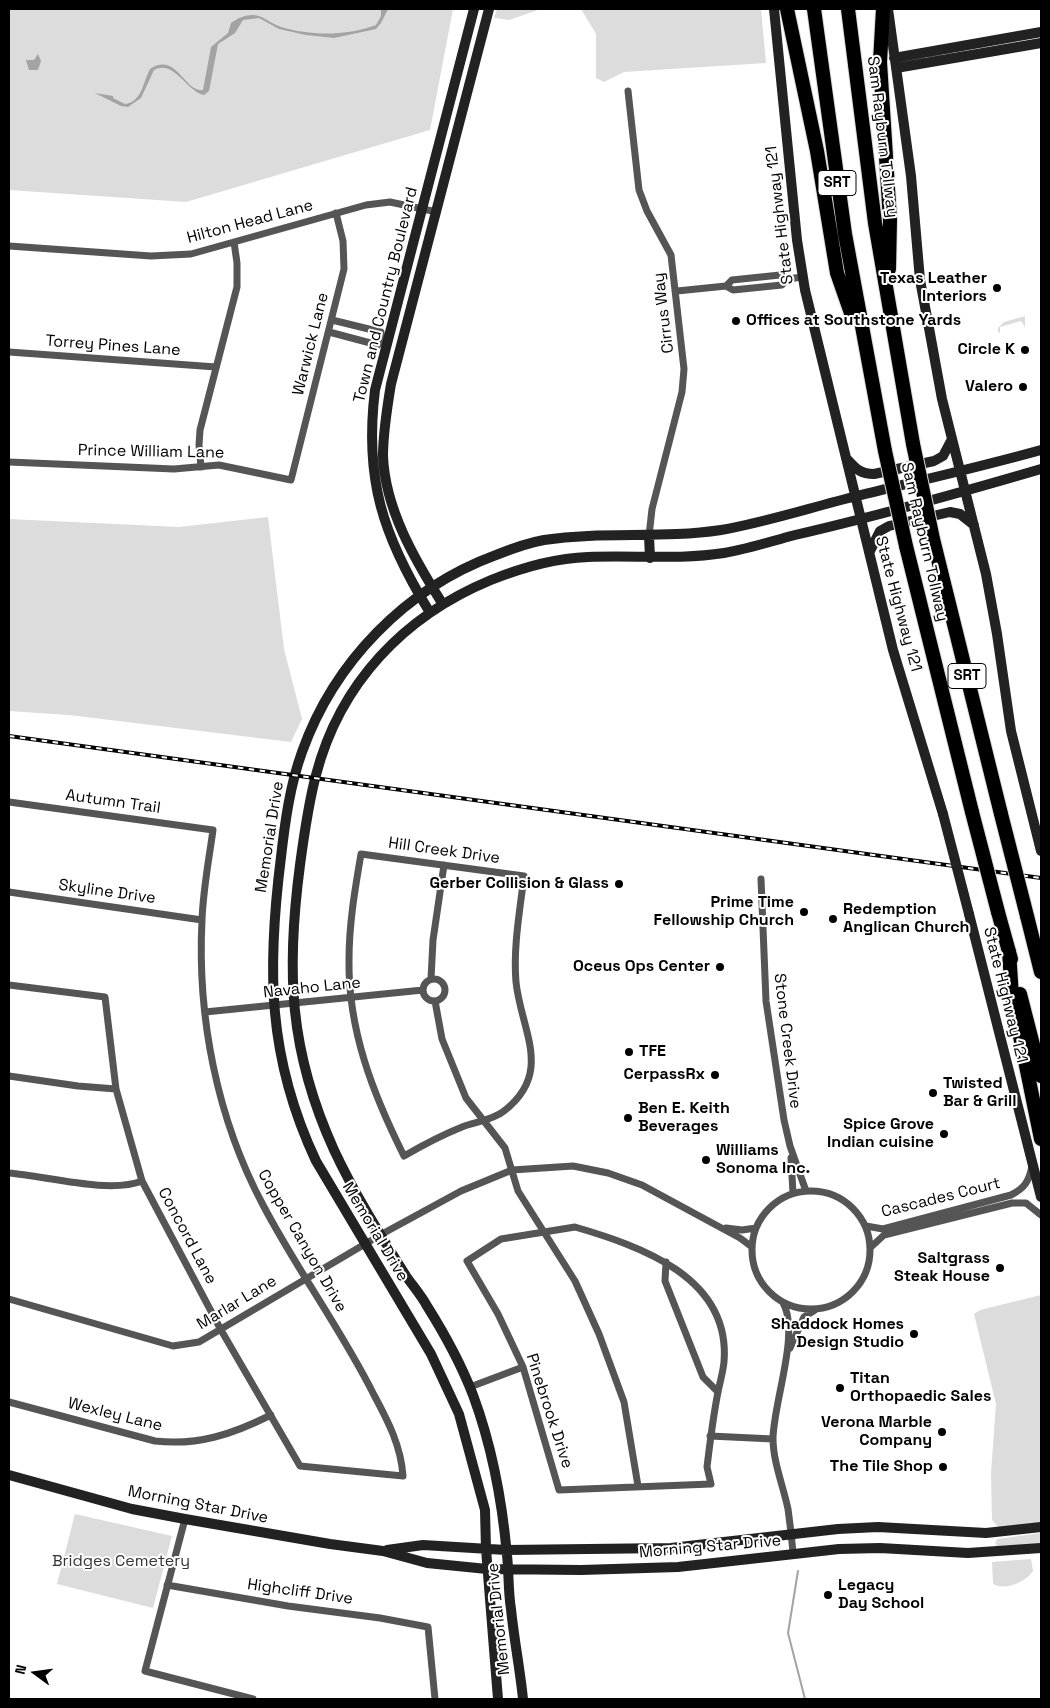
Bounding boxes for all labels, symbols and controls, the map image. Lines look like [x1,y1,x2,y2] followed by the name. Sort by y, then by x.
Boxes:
[863,55,901,219] street label: Sam Rayburn Tollway
[762,145,798,285] street label: State Highway 121
[818,170,856,196] road number: SRT
[350,185,422,405] street label: Town and Country Boulevard
[185,196,315,248] street label: Hilton Head Lane
[880,269,987,307] place label: Texas Leather Interiors
[650,272,678,354] street label: Cirrus Way
[991,282,1003,294] marker: Texas Leather Interiors
[289,291,333,397] street label: Warwick Lane
[746,311,961,331] place label: Offices at Southstone Yards
[730,315,742,327] marker: Offices at Southstone Yards
[45,332,181,360] street label: Torrey Pines Lane
[957,340,1015,360] place label: Circle K
[1019,344,1031,356] marker: Circle K
[965,377,1013,397] place label: Valero
[1017,381,1029,393] marker: Valero
[78,441,224,463] street label: Prince William Lane
[896,461,952,623] street label: Sam Rayburn Tollway
[871,534,925,674] street label: State Highway 121
[948,664,986,688] road number: SRT
[252,780,288,894] street label: Memorial Drive
[64,786,162,818] street label: Autumn Trail
[387,834,501,868] street label: Hill Creek Drive
[429,874,609,894] place label: Gerber Collision & Glass
[57,876,157,908] street label: Skyline Drive
[613,878,625,890] marker: Gerber Collision & Glass
[654,893,794,931] place label: Prime Time Fellowship Church
[843,900,969,938] place label: Redemption Anglican Church
[798,906,810,918] marker: Prime Time Fellowship Church
[827,913,839,925] marker: Redemption Anglican Church
[979,925,1031,1065] street label: State Highway 121
[573,957,710,977] place label: Oceus Ops Center
[714,961,726,973] marker: Oceus Ops Center
[769,972,805,1110] street label: Stone Creek Drive
[262,973,362,1003] street label: Navaho Lane
[639,1042,666,1062] place label: TFE
[623,1046,635,1058] marker: TFE
[623,1065,705,1085] place label: CerpassRx
[709,1069,721,1081] marker: CerpassRx
[943,1074,1016,1112] place label: Twisted Bar & Grill
[927,1087,939,1099] marker: Twisted Bar & Grill
[638,1099,730,1137] place label: Ben E. Keith Beverages
[622,1112,634,1124] marker: Ben E. Keith Beverages
[827,1115,934,1153] place label: Spice Grove Indian cuisine
[938,1128,950,1140] marker: Spice Grove Indian cuisine
[716,1141,810,1179] place label: Williams Sonoma Inc.
[700,1154,712,1166] marker: Williams Sonoma Inc.
[253,1166,351,1316] street label: Copper Canyon Drive
[879,1174,1003,1222] street label: Cascades Court
[338,1179,412,1285] street label: Memorial Drive
[153,1184,221,1288] street label: Concord Lane
[894,1249,990,1287] place label: Saltgrass Steak House
[994,1262,1006,1274] marker: Saltgrass Steak House
[194,1272,280,1334] street label: Marlar Lane
[771,1315,904,1353] place label: Shaddock Homes Design Studio
[908,1328,920,1340] marker: Shaddock Homes Design Studio
[521,1351,577,1471] street label: Pinebrook Drive
[850,1369,991,1407] place label: Titan Orthopaedic Sales
[834,1382,846,1394] marker: Titan Orthopaedic Sales
[66,1394,164,1436] street label: Wexley Lane
[821,1413,932,1451] place label: Verona Marble Company
[936,1426,948,1438] marker: Verona Marble Company
[830,1457,933,1477] place label: The Tile Shop
[937,1461,949,1473] marker: The Tile Shop
[126,1482,270,1528] street label: Morning Star Drive
[638,1531,782,1563] street label: Morning Star Drive
[52,1552,190,1572] park label: Bridges Cemetery
[484,1562,514,1676] street label: Memorial Drive
[246,1575,354,1609] street label: Highcliff Drive
[838,1576,924,1614] place label: Legacy Day School
[822,1589,834,1601] marker: Legacy Day School
[10,1648,60,1698] north arrow
[11,1663,30,1676] text: N

